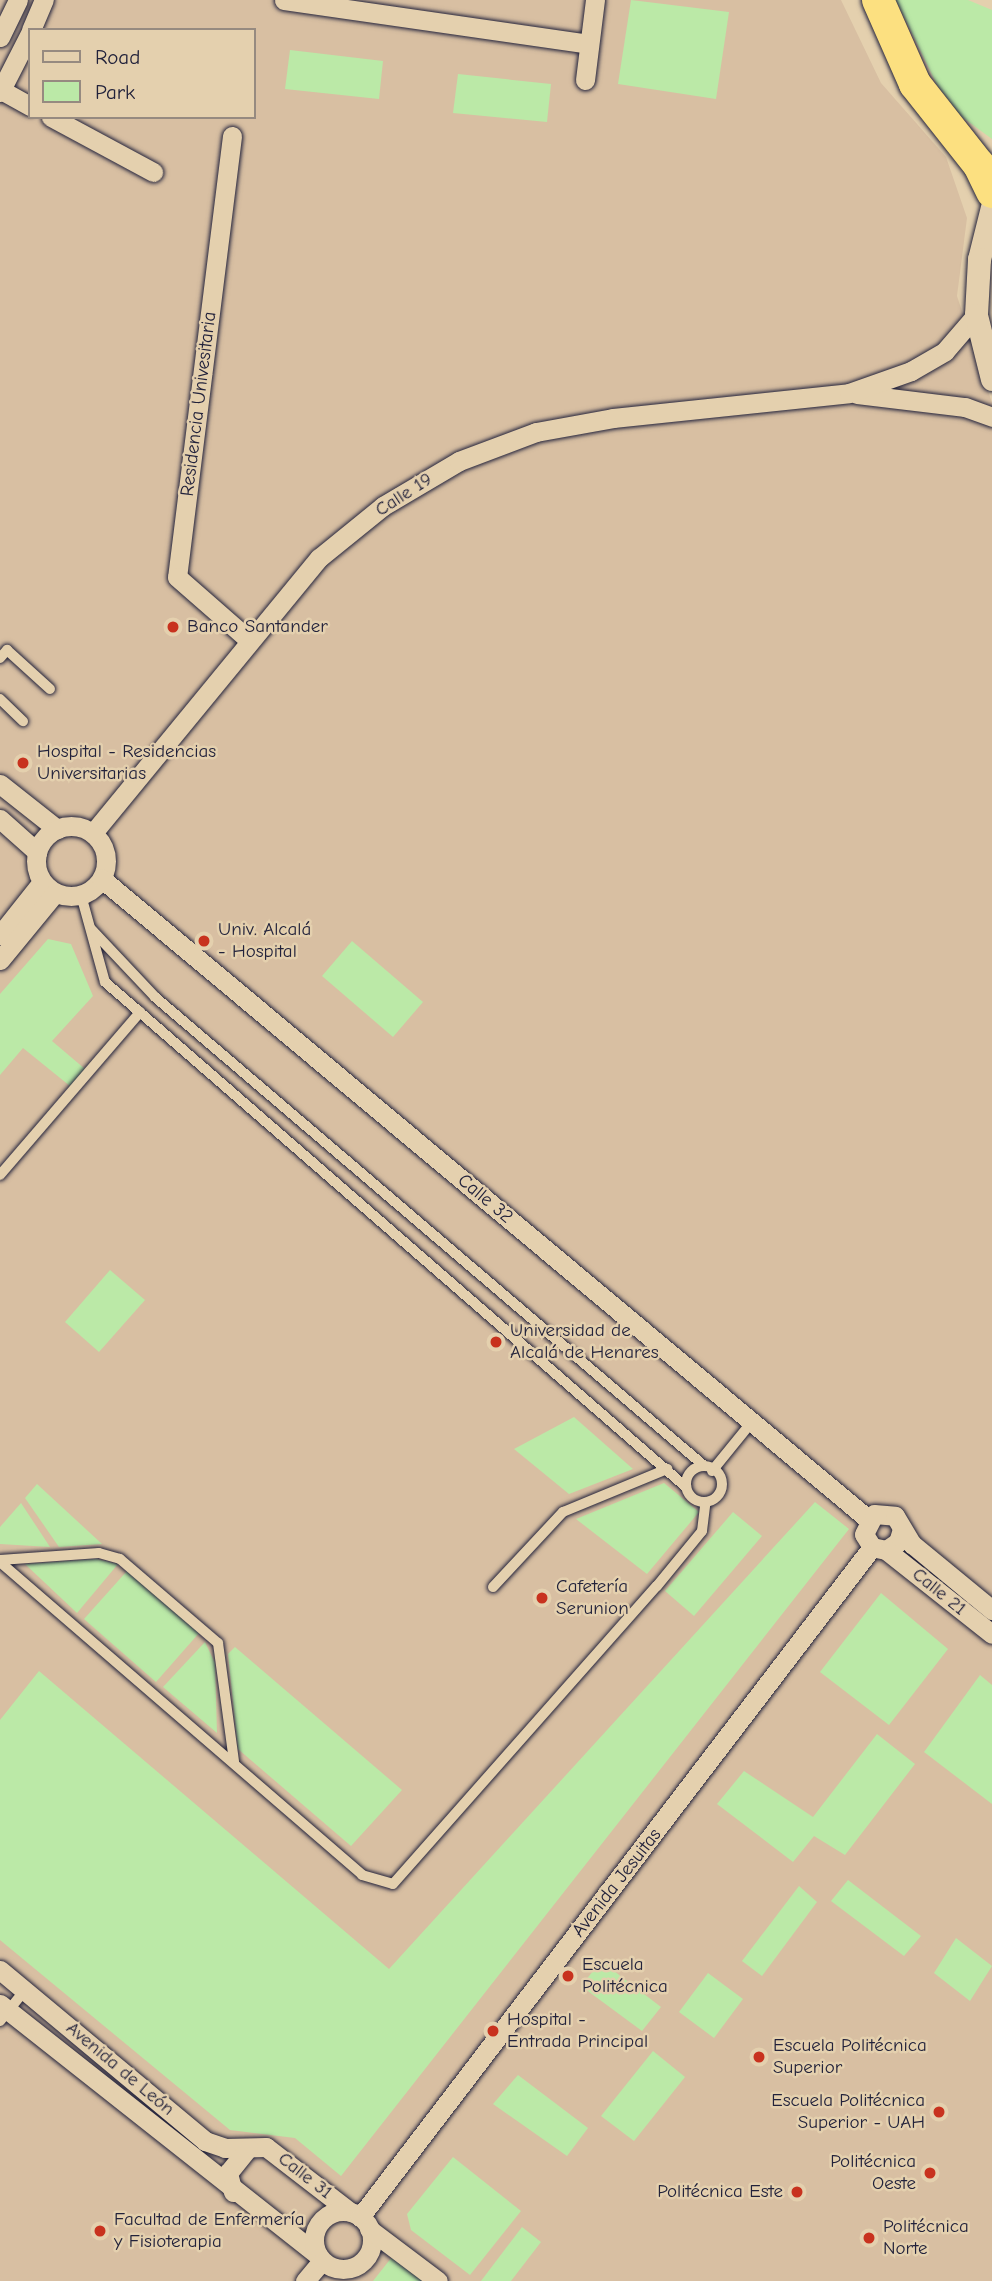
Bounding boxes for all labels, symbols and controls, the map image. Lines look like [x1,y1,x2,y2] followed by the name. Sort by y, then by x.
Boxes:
[28,28,256,119] legend
[95,45,140,69] text: Road
[95,80,135,104] text: Park
[176,310,222,498] street label: Residencia Univesitaria
[371,468,437,522] street label: Calle 19
[187,616,328,638] place label: Banco Santander
[165,619,181,635] marker: Banco Santander
[37,741,216,785] place label: Hospital - Residencias Universitarias
[15,755,31,771] marker: Hospital - Residencias Universitarias
[218,919,311,963] place label: Univ. Alcalá - Hospital
[196,933,212,949] marker: Univ. Alcalá - Hospital
[453,1169,517,1229] street label: Calle 32
[510,1320,659,1364] place label: Universidad de Alcalá de Henares
[488,1334,504,1350] marker: Universidad de Alcalá de Henares
[907,1563,971,1621] street label: Calle 21
[556,1576,629,1620] place label: Cafetería Serunion
[534,1590,550,1606] marker: Cafetería Serunion
[567,1824,667,1942] street label: Avenida Jesuitas
[582,1954,668,1998] place label: Escuela Politécnica
[560,1968,576,1984] marker: Escuela Politécnica
[507,2009,648,2053] place label: Hospital - Entrada Principal
[61,2017,179,2121] street label: Avenida de León
[485,2023,501,2039] marker: Hospital - Entrada Principal
[773,2035,927,2079] place label: Escuela Politécnica Superior
[751,2049,767,2065] marker: Escuela Politécnica Superior
[771,2090,925,2134] place label: Escuela Politécnica Superior - UAH
[931,2104,947,2120] marker: Escuela Politécnica Superior - UAH
[273,2148,337,2204] street label: Calle 31
[830,2151,916,2195] place label: Politécnica Oeste
[922,2165,938,2181] marker: Politécnica Oeste
[657,2181,783,2203] place label: Politécnica Este
[789,2184,805,2200] marker: Politécnica Este
[114,2209,305,2253] place label: Facultad de Enfermería y Fisioterapia
[883,2216,969,2260] place label: Politécnica Norte
[92,2223,108,2239] marker: Facultad de Enfermería y Fisioterapia
[861,2230,877,2246] marker: Politécnica Norte

